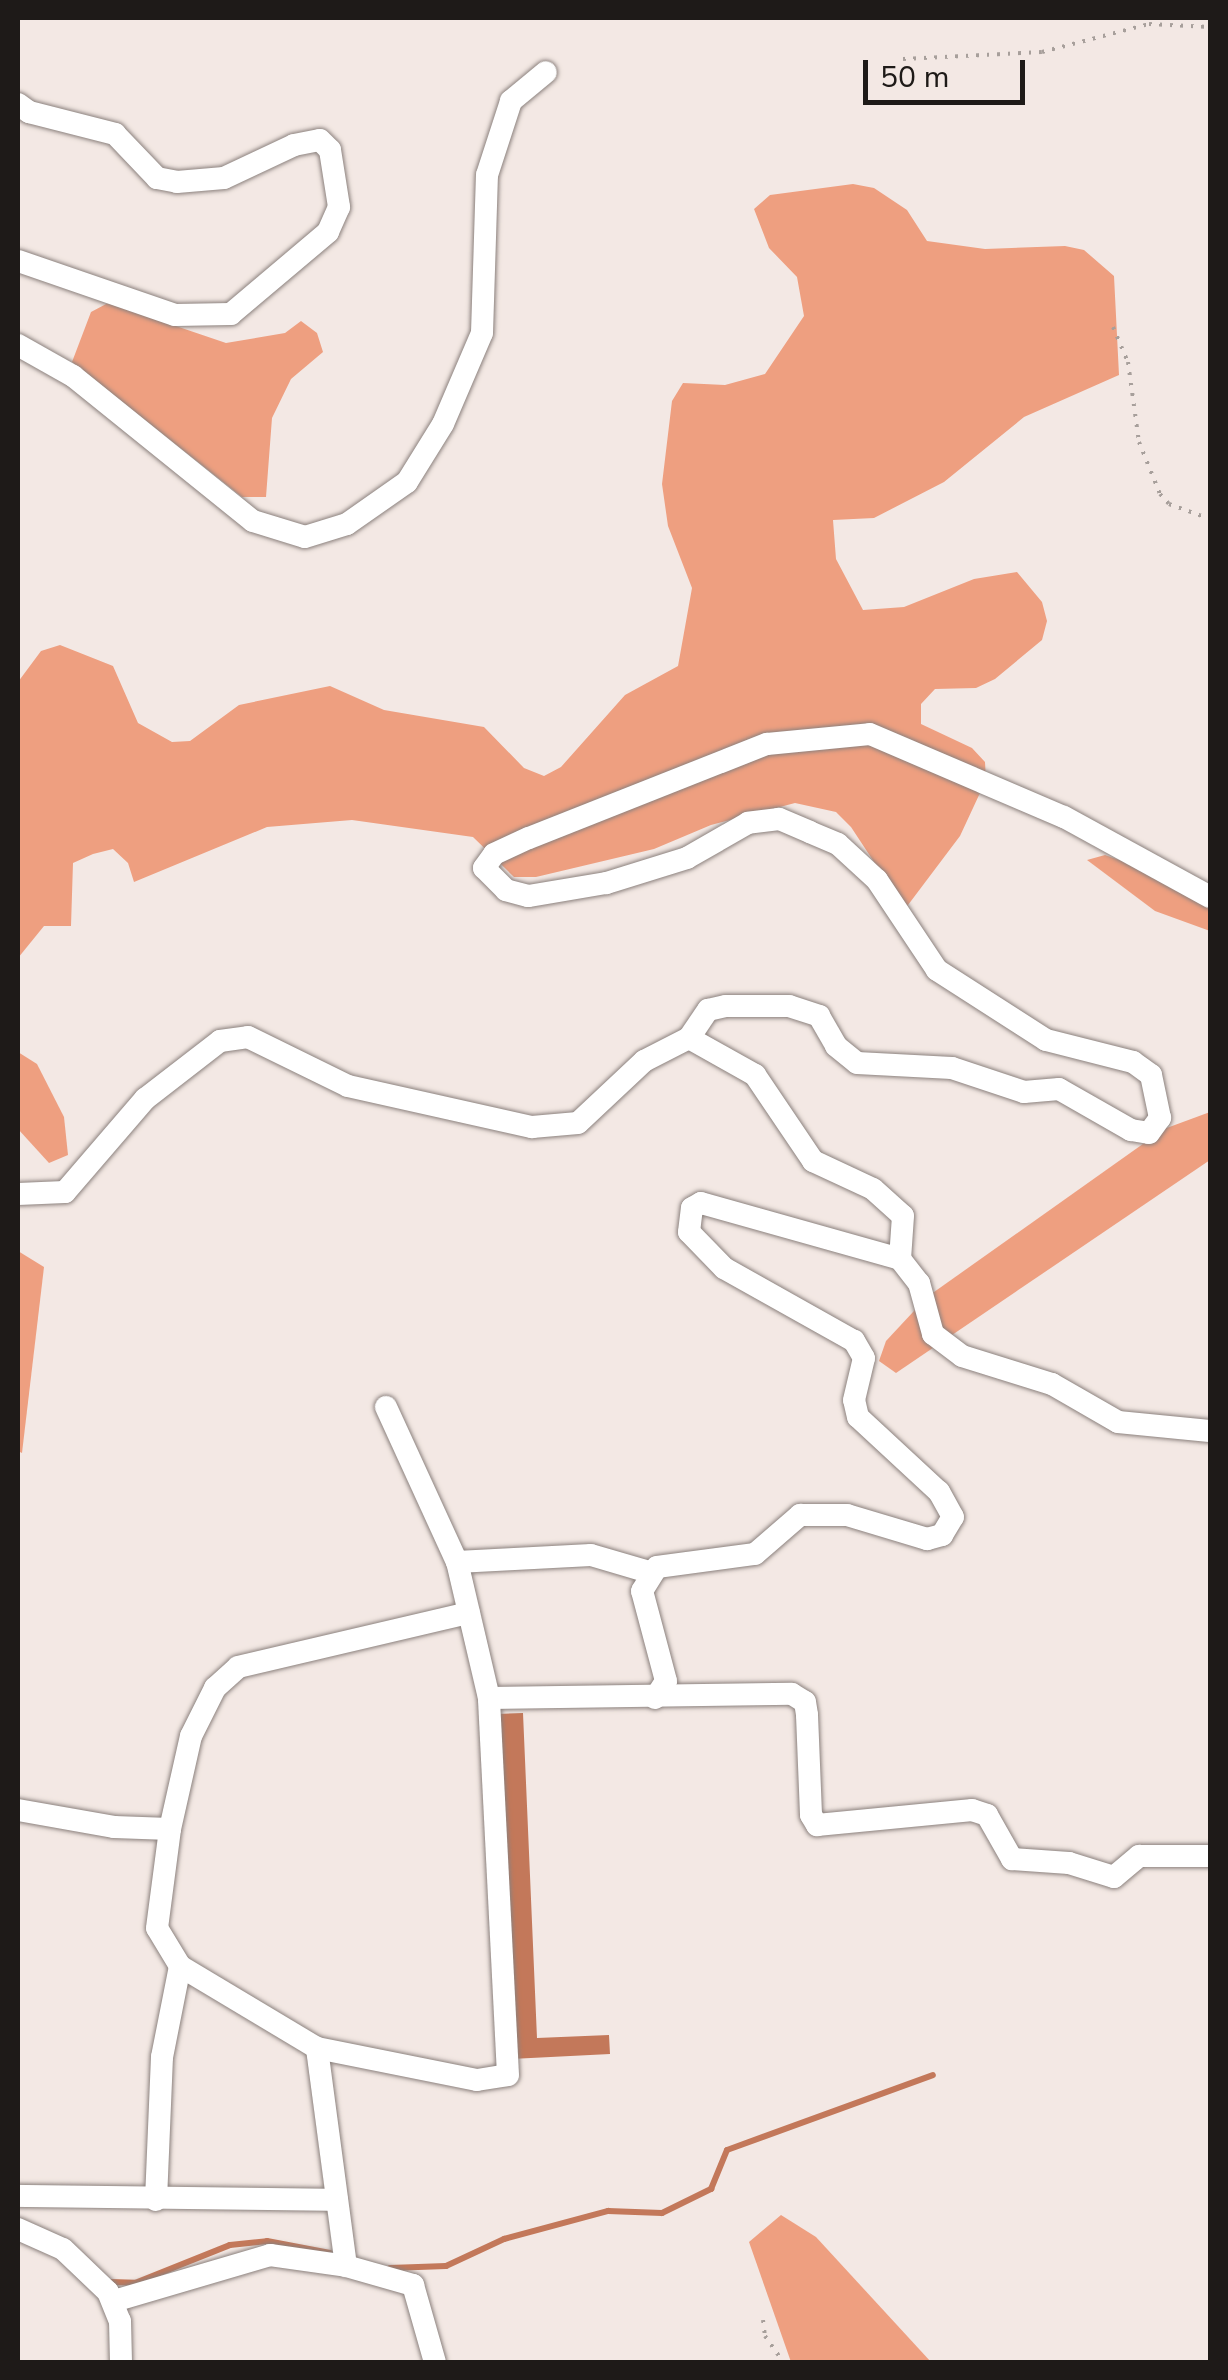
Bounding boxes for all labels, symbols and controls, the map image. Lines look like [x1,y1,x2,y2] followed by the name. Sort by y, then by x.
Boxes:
[868,40,1030,102] scale bar
[880,57,949,98] text: 50 m

